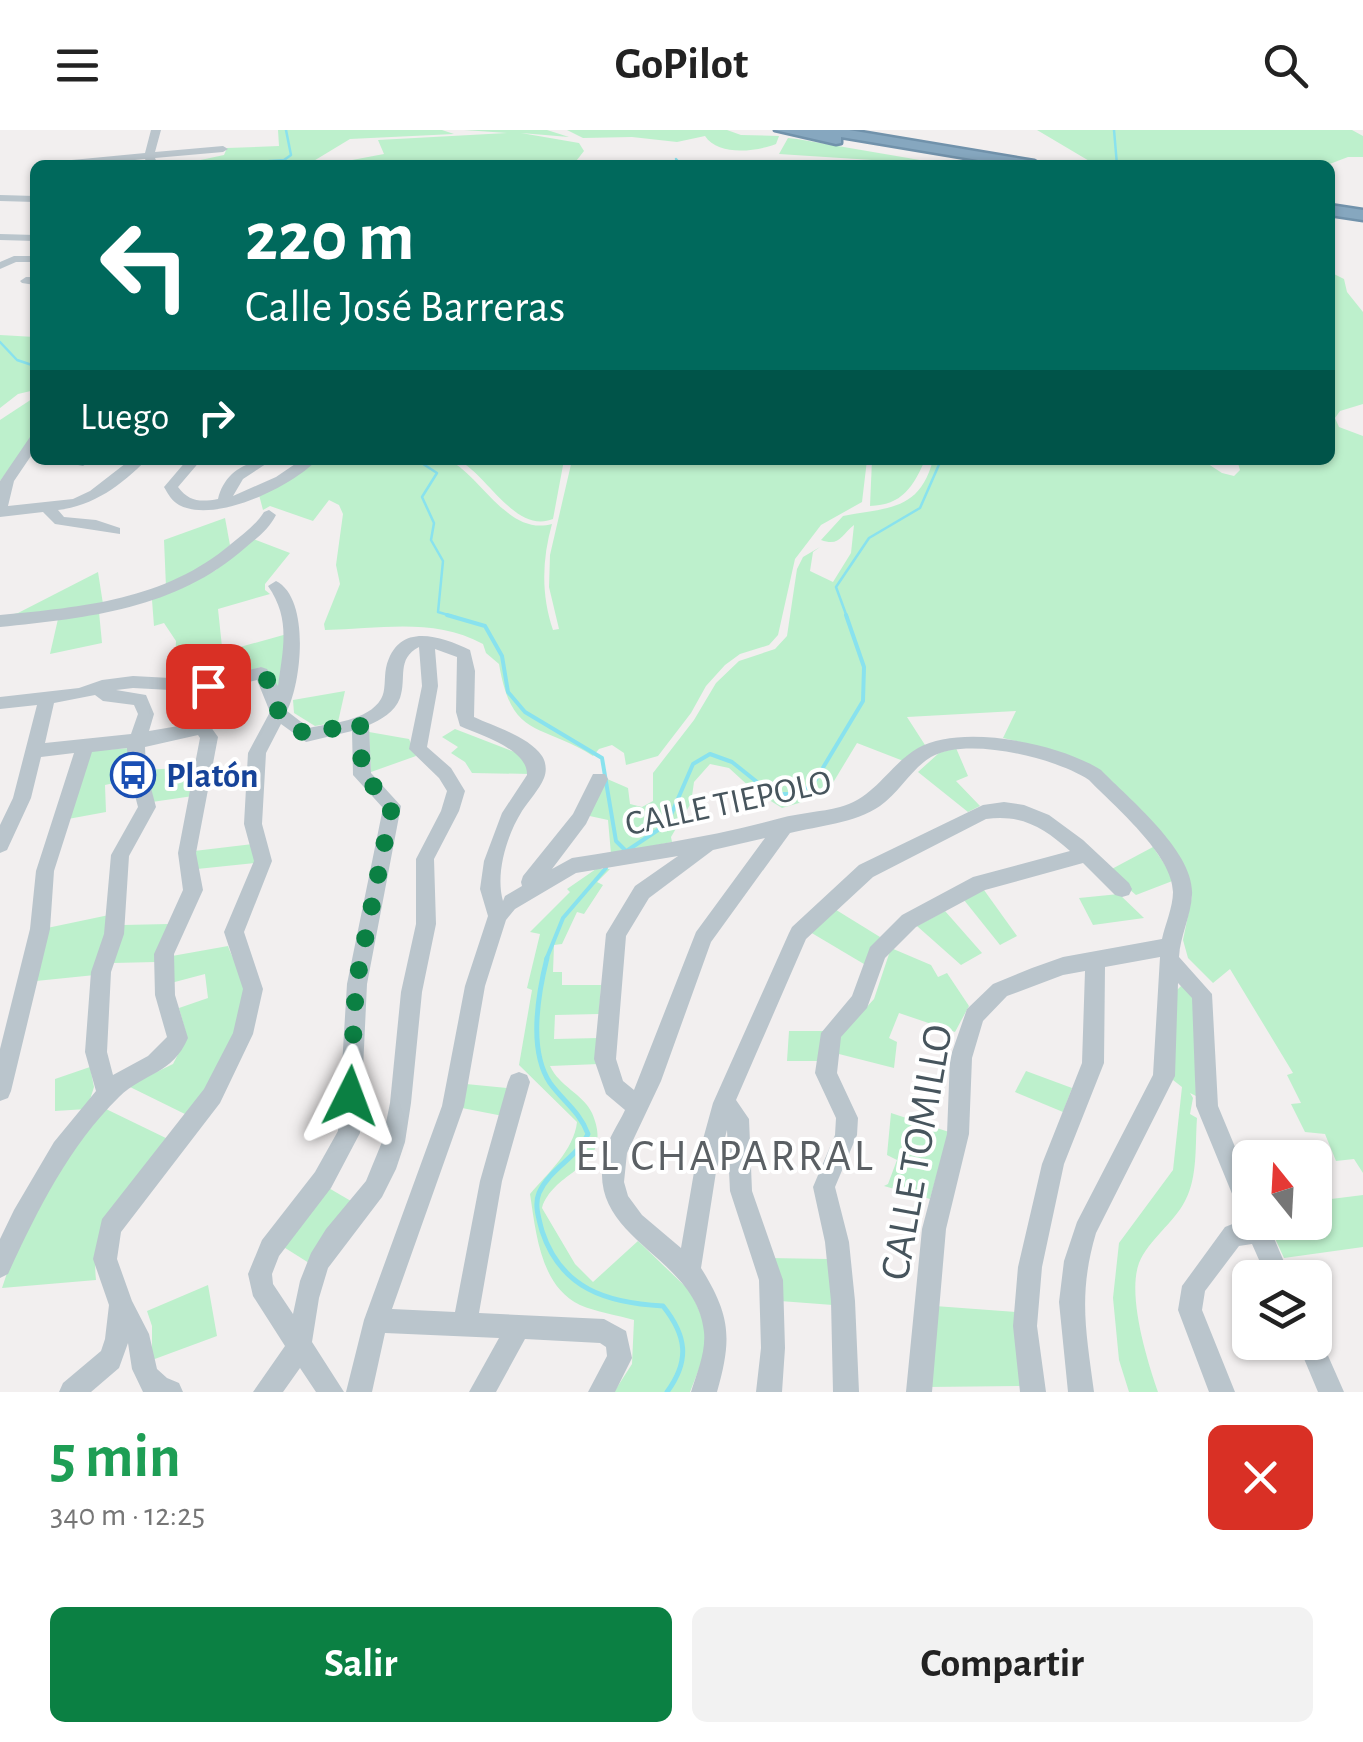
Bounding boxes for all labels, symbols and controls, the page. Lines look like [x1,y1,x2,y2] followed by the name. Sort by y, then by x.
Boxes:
[50,38,105,93] icon: menu
[1258,38,1313,93] icon: search
[615,42,748,87] text: GoPilot
[80,200,210,330] icon: left
[245,203,414,273] text: 220 m
[245,285,565,330] text: Calle José Barreras
[189,390,244,445] icon: right
[80,399,169,437] text: Luego
[166,644,251,729] pin
[181,659,236,714] icon: arrive
[110,752,156,798] bus stop icon: Platón
[166,759,259,794] place label: Platón
[622,765,834,842] street label: CALLE TIEPOLO
[874,1021,960,1283] street label: CALLE TOMILLO
[298,1044,402,1148] position arrow
[575,1134,875,1179] district label: EL CHAPARRAL
[1232,1140,1332,1240] north arrow
[1232,1140,1332,1360] map controls
[1232,1260,1332,1360] button: layers
[1208,1425,1313,1530] button: close
[50,1428,181,1488] text: 5 min
[50,1499,205,1531] text: 340 m · 12:25
[50,1607,672,1722] button: Salir
[692,1607,1313,1722] button: Compartir

